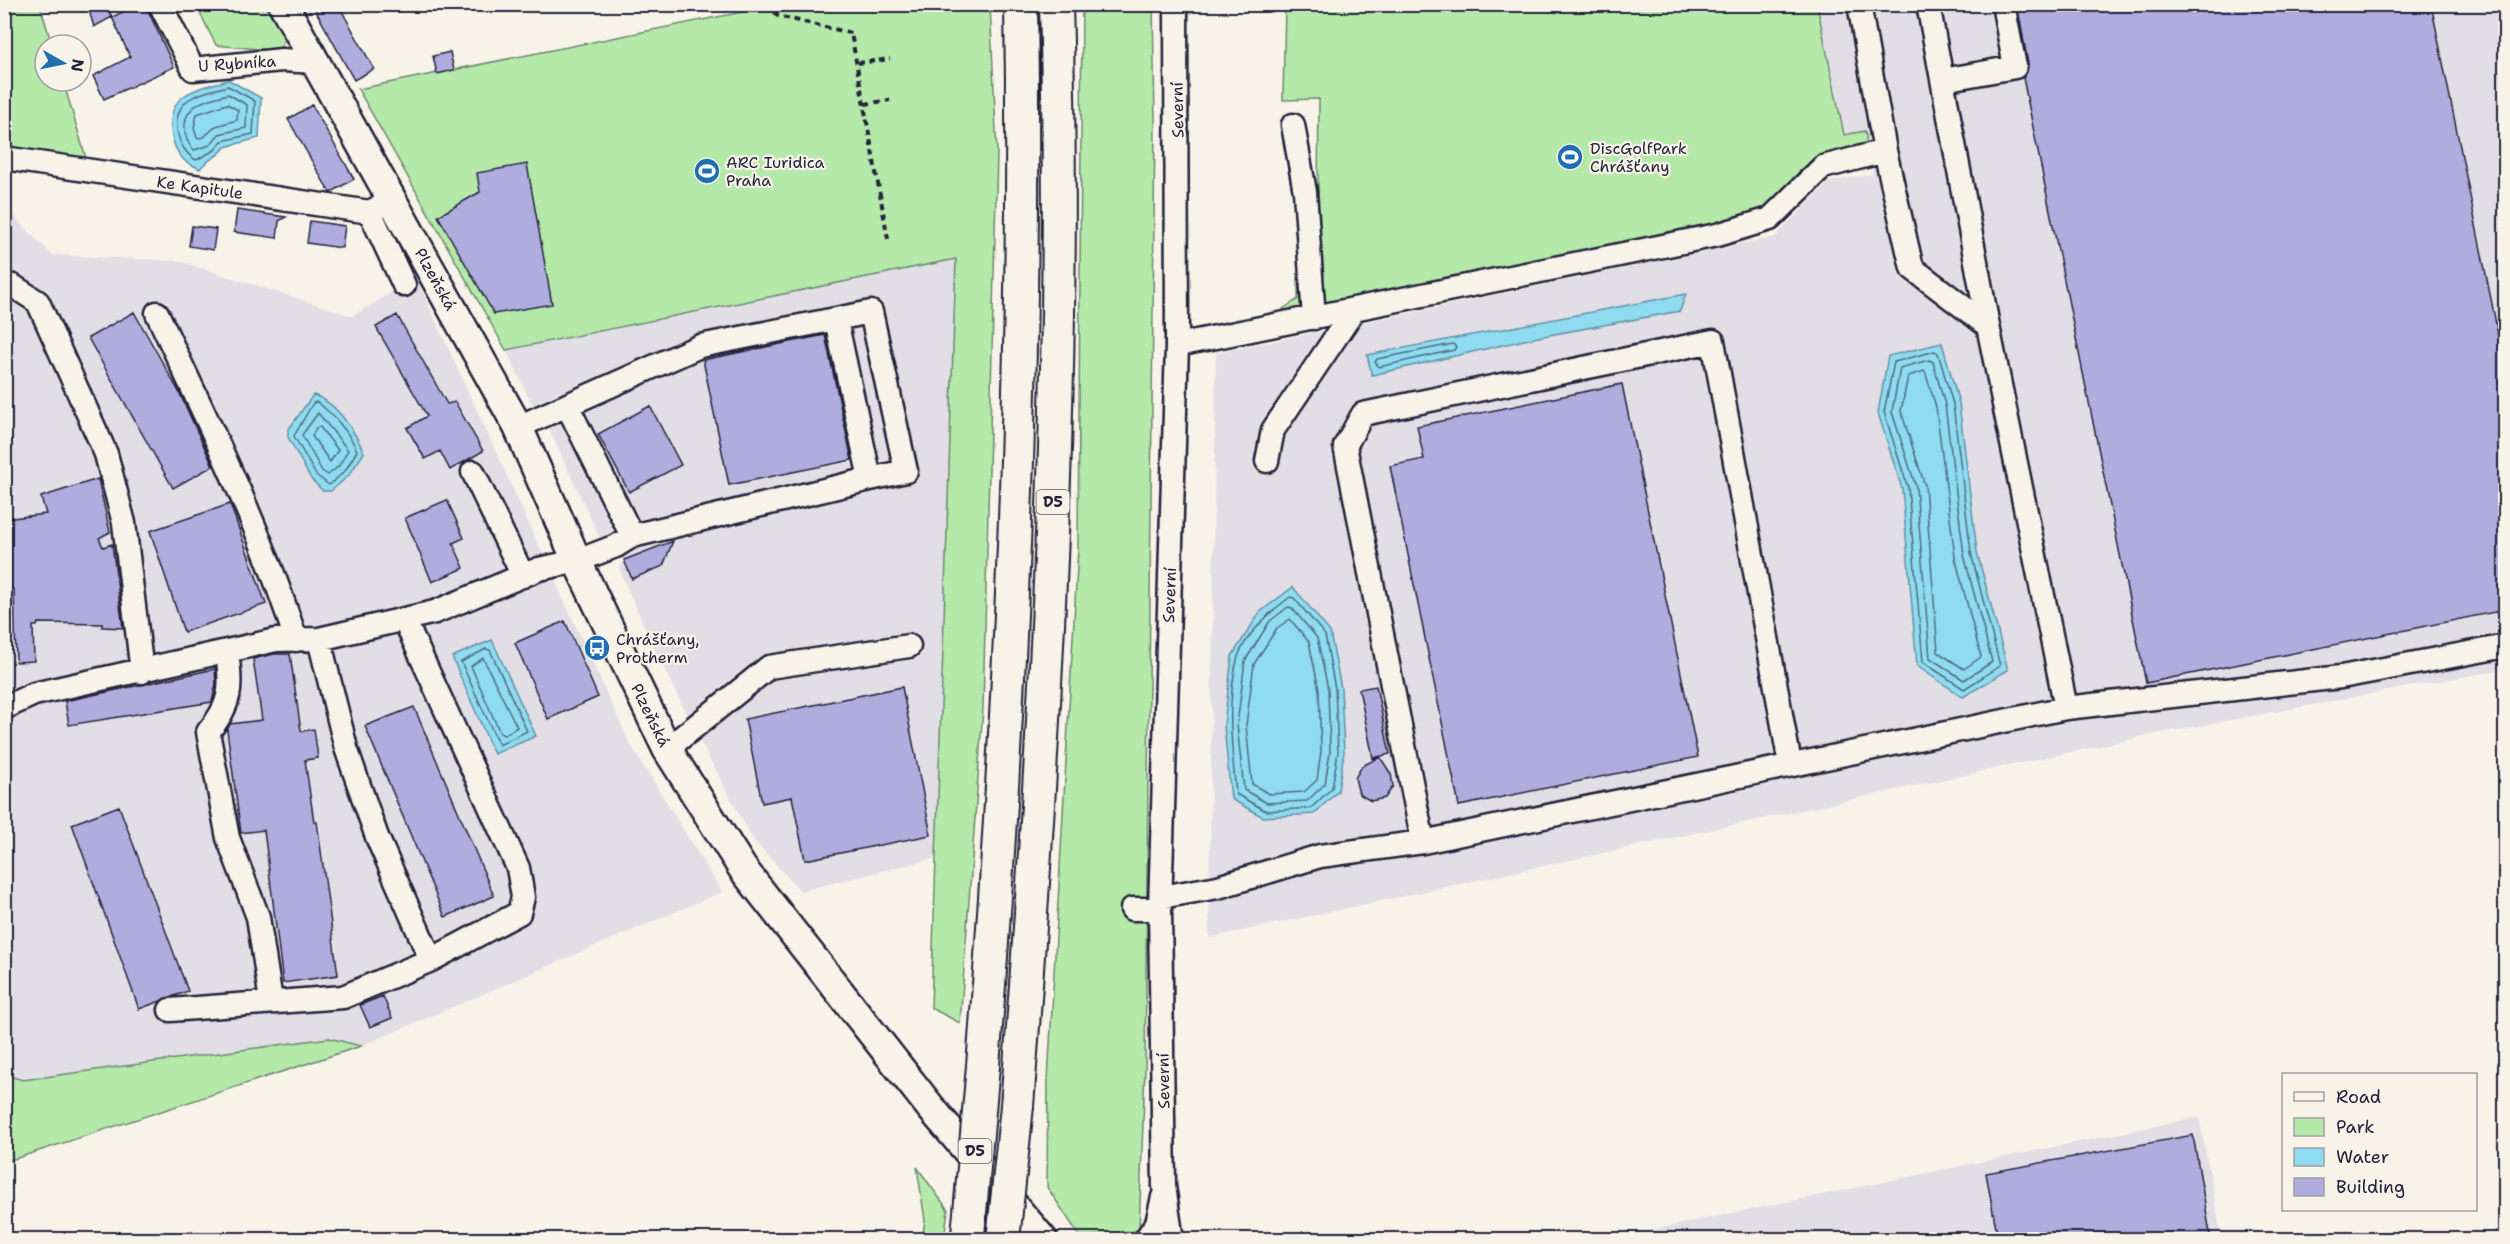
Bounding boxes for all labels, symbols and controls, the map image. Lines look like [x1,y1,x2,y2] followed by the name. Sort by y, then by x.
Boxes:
[33,33,93,93] north arrow
[197,50,277,77] street label: U Rybníka
[66,57,89,73] text: N
[1167,82,1188,138] street label: Severní
[1590,138,1687,177] place label: DiscGolfPark Chrášťany
[1555,142,1585,172] sports icon: DiscGolfPark Chrášťany
[726,152,825,191] place label: ARC Iuridica Praha
[692,156,722,186] sports icon: ARC Iuridica Praha
[155,171,245,204] street label: Ke Kapitule
[410,244,461,314] street label: Plzeňská
[1036,490,1070,514] road number: D5
[1158,566,1181,623] street label: Severní
[616,629,699,668] place label: Chrášťany, Protherm
[582,633,612,663] bus stop icon: Chrášťany, Protherm
[626,680,675,751] street label: Plzeňská
[1153,1053,1174,1109] street label: Severní
[2282,1073,2477,1211] legend
[2336,1085,2381,1109] text: Road
[2336,1115,2375,1139] text: Park
[958,1139,992,1163] road number: D5
[2336,1145,2389,1169] text: Water
[2336,1175,2405,1199] text: Building

